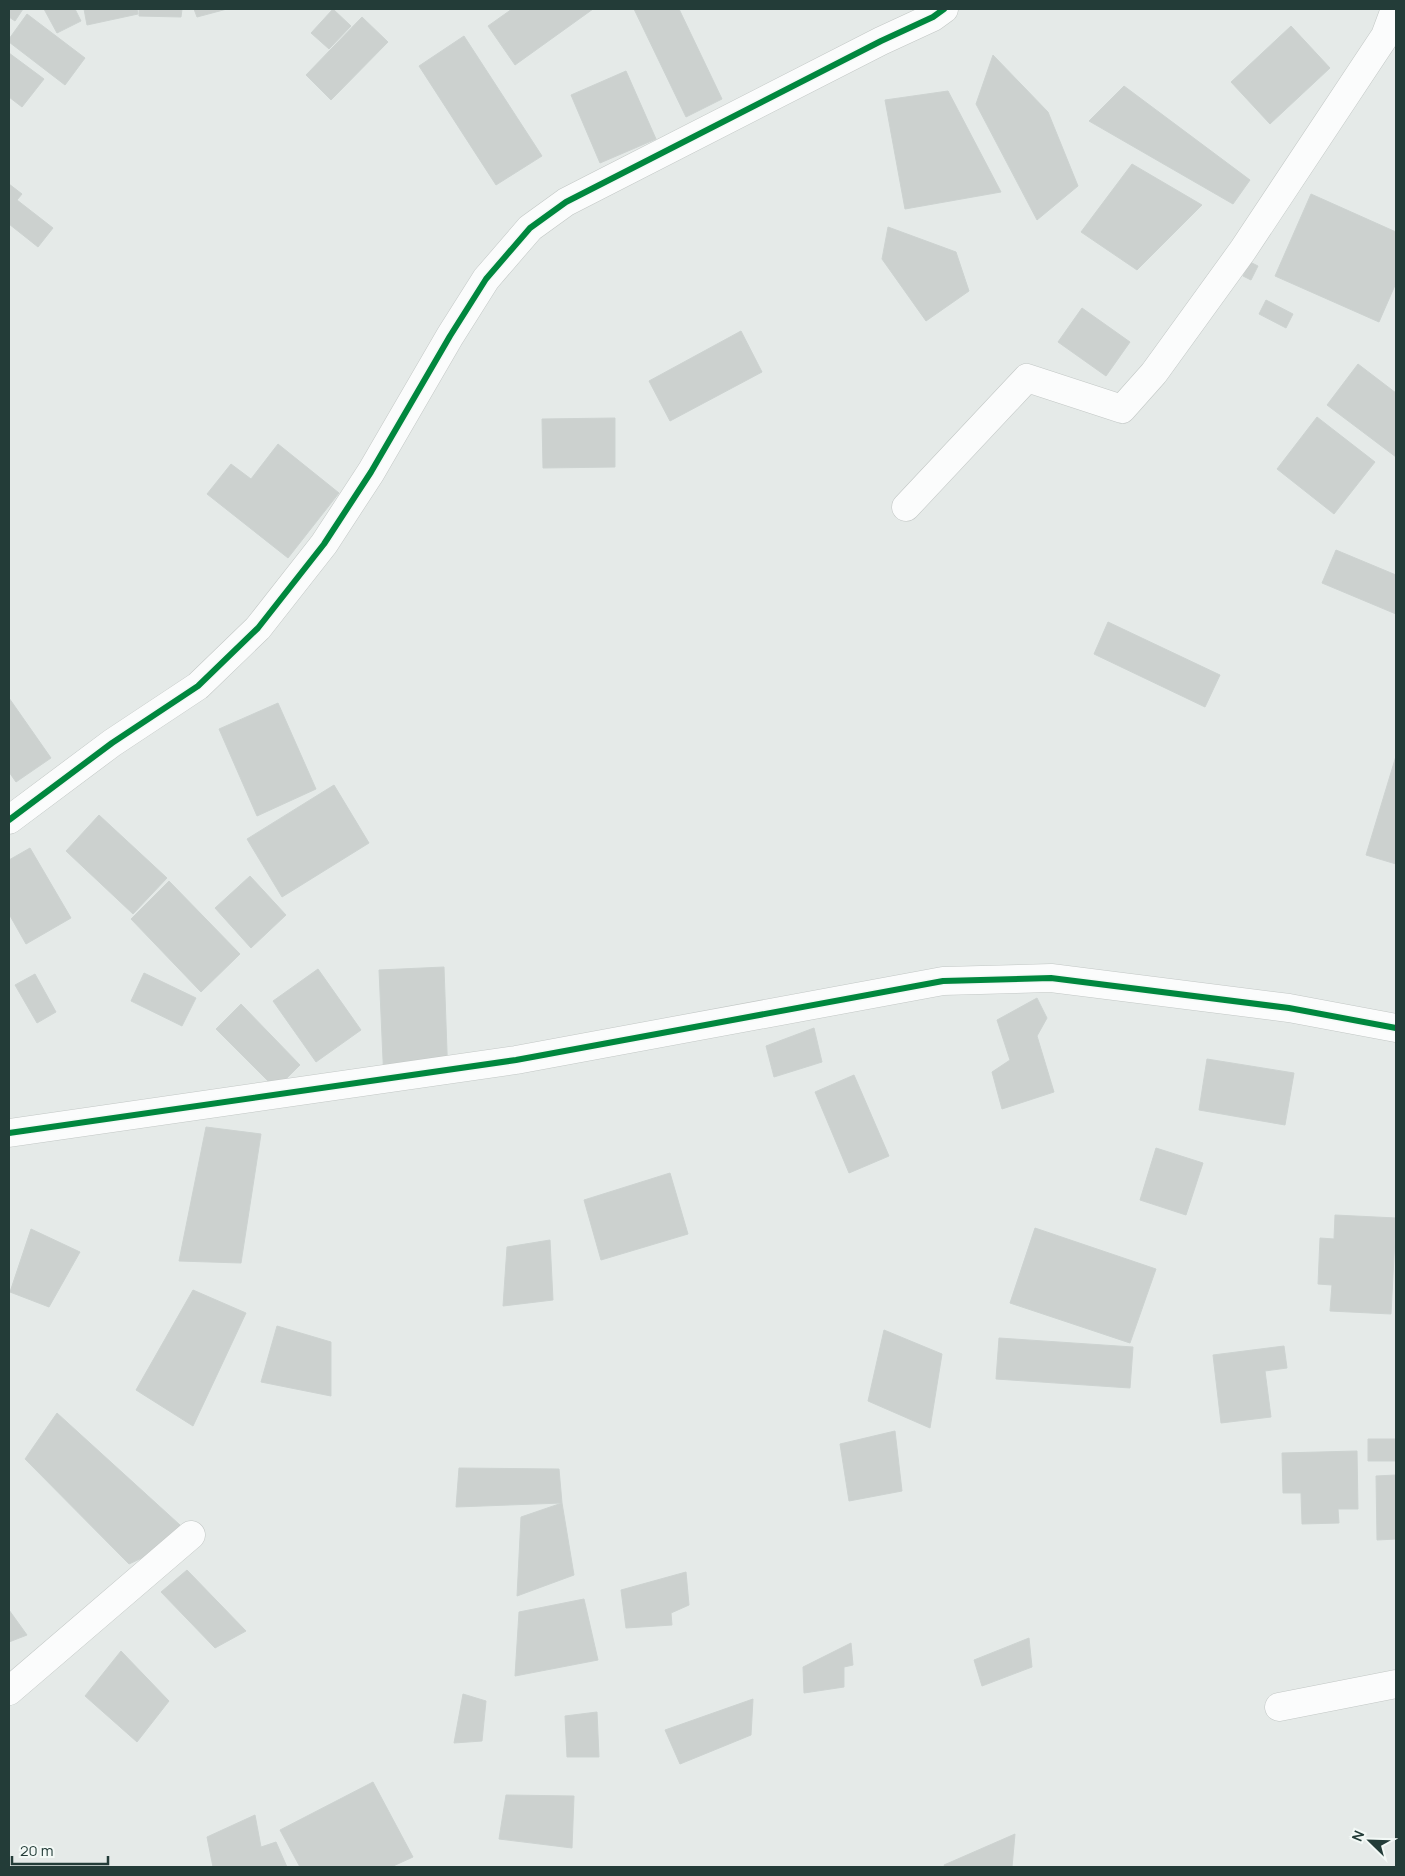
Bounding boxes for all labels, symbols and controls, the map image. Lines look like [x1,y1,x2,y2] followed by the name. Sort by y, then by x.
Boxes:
[1345,1816,1395,1866] north arrow
[1347,1827,1368,1844] text: N
[12,1834,109,1866] scale bar
[20,1840,53,1861] text: 20 m

